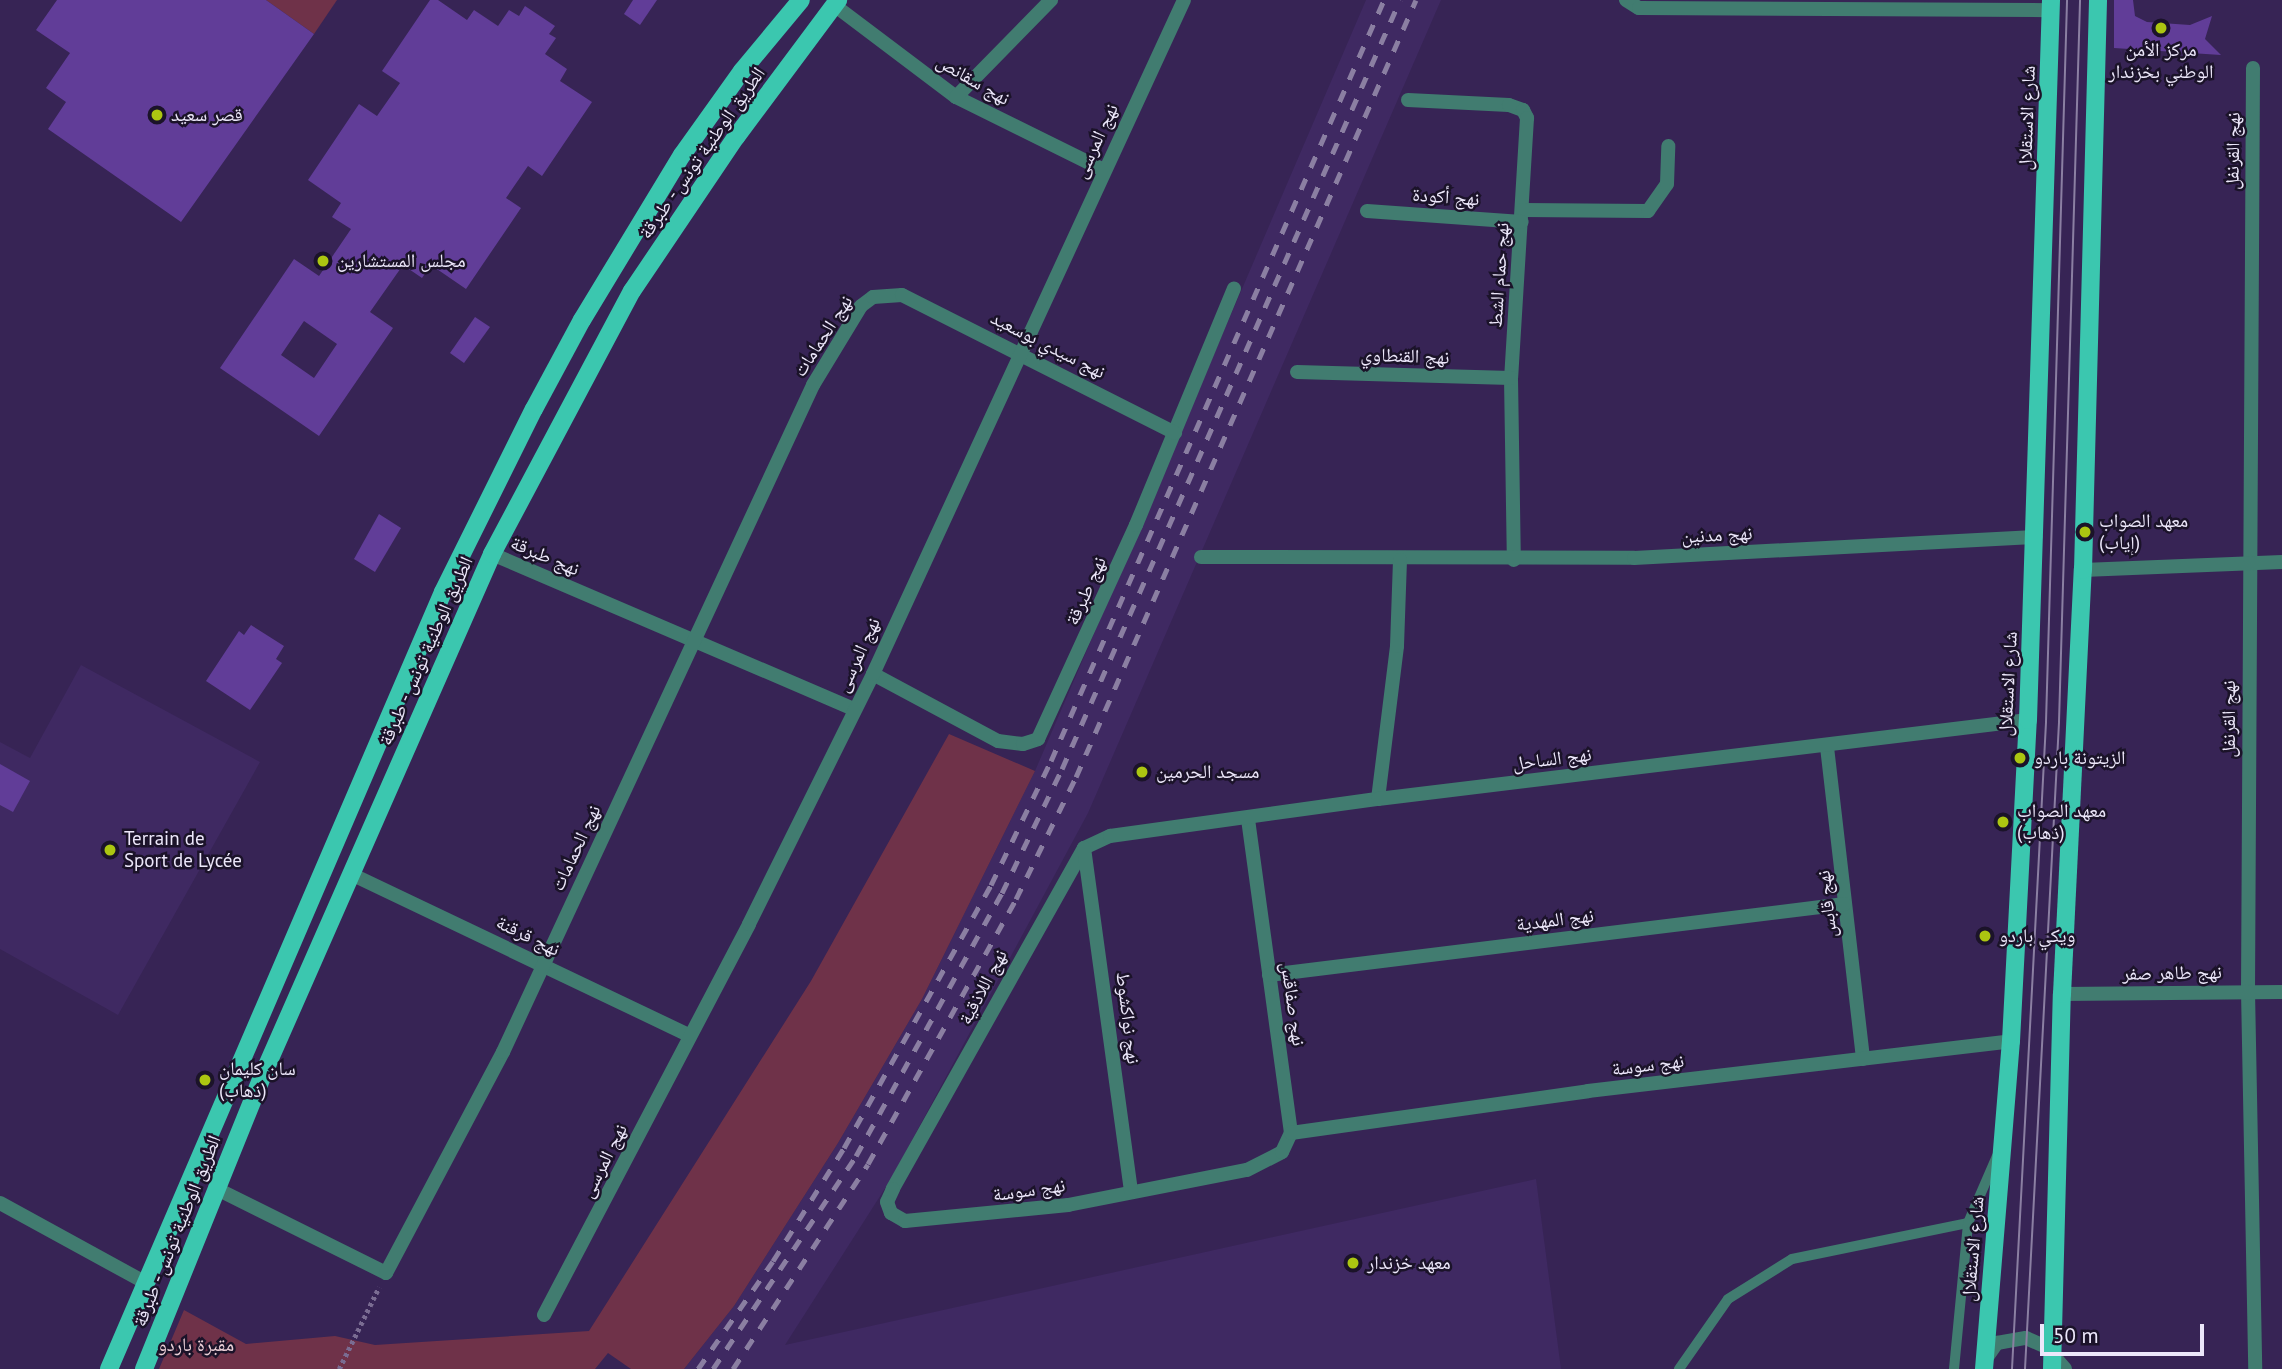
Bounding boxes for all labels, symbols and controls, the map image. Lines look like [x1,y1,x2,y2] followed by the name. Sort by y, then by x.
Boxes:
[2153,20,2169,36] marker: مركز الأمن الوطني بخزندار
[2108,39,2214,83] place label: مركز الأمن الوطني بخزندار
[932,50,1014,110] street label: نهج سقانص
[633,62,771,244] street label: الطريق الوطنية تونس - طبرقة
[2014,65,2040,171] street label: شارع الاستقلال
[1069,100,1123,182] street label: نهج المرسى
[171,104,243,126] place label: قصر سعيد
[149,107,165,123] marker: قصر سعيد
[2221,112,2245,190] street label: نهج القرنفل
[1412,183,1480,211] street label: نهج أكودة
[1484,222,1514,328] street label: نهج حمام الشط
[337,250,466,272] place label: مجلس المستشارين
[315,253,331,269] marker: مجلس المستشارين
[788,291,858,381] street label: نهج الحمامات
[987,306,1109,384] street label: نهج سيدي بوسعيد
[1360,343,1450,369] street label: نهج القنطاوي
[2099,510,2188,554] place label: معهد الصواب (إياب)
[1681,522,1753,548] street label: نهج مدنين
[2077,524,2093,540] marker: معهد الصواب (إياب)
[507,531,583,581] street label: نهج طبرقة
[373,552,479,750] street label: الطريق الوطنية تونس - طبرقة
[1061,553,1111,629] street label: نهج طبرقة
[831,614,885,696] street label: نهج المرسى
[1994,631,2022,737] street label: شارع الاستقلال
[2218,680,2240,758] street label: نهج القرنفل
[1511,743,1593,775] street label: نهج الساحل
[2034,747,2125,769] place label: الزيتونة باردو
[2012,750,2028,766] marker: الزيتونة باردو
[1156,761,1259,783] place label: مسجد الحرمين
[1134,764,1150,780] marker: مسجد الحرمين
[2017,800,2106,844] place label: معهد الصواب (ذهاب)
[546,801,606,895] street label: نهج الحمامات
[1995,814,2011,830] marker: معهد الصواب (ذهاب)
[124,828,242,872] place label: Terrain de Sport de Lycée
[102,842,118,858] marker: Terrain de Sport de Lycée
[1812,869,1842,939] street label: نهج قابس
[1515,904,1595,936] street label: نهج المهدية
[492,911,564,961] street label: نهج قرقنة
[1999,925,2075,947] place label: ويكي باردو
[1977,928,1993,944] marker: ويكي باردو
[954,946,1012,1028] street label: نهج اللاذقية
[1276,961,1310,1047] street label: نهج صفاقس
[2122,961,2222,985] street label: نهج طاهر صفر
[1111,971,1145,1065] street label: نهج نواكشوط
[1611,1049,1685,1081] street label: نهج سوسة
[219,1058,296,1102] place label: سان كليمان (ذهاب)
[197,1072,213,1088] marker: سان كليمان (ذهاب)
[576,1120,632,1202] street label: نهج المرسى
[128,1131,226,1331] street label: الطريق الوطنية تونس - طبرقة
[991,1174,1067,1206] street label: نهج سوسة
[1957,1196,1989,1302] street label: شارع الاستقلال
[1367,1252,1451,1274] place label: معهد خزندار
[1345,1255,1361,1271] marker: معهد خزندار
[2044,1310,2208,1354] scale bar
[2053,1322,2099,1349] text: 50 m
[158,1334,234,1356] park label: مقبرة باردو

